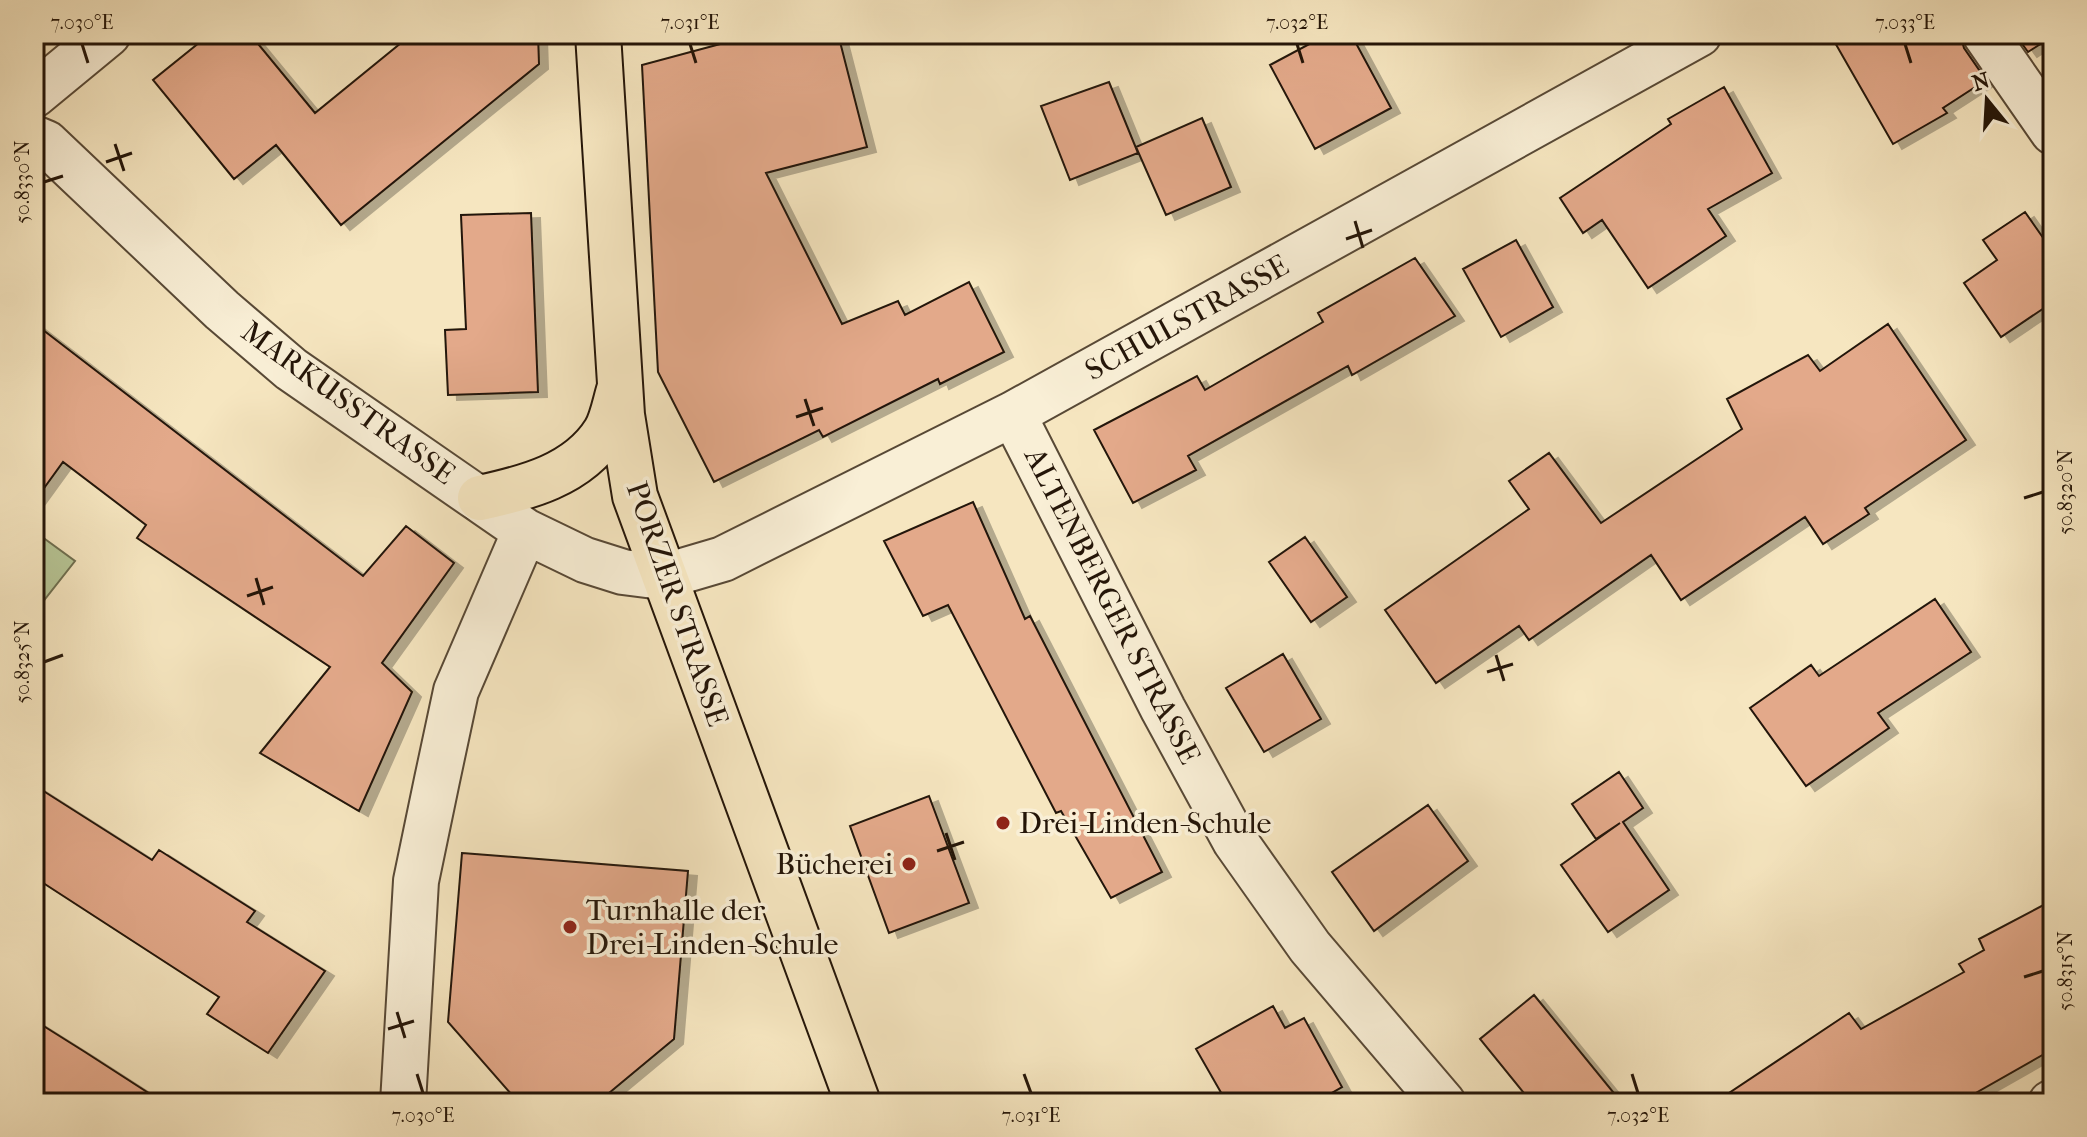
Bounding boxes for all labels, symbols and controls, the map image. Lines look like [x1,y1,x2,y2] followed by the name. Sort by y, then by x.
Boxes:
[51,11,113,34] text: 7.030°E
[660,11,720,34] text: 7.031°E
[1266,11,1328,34] text: 7.032°E
[1875,11,1935,34] text: 7.033°E
[1947,60,2027,140] north arrow
[1969,67,1993,97] text: N
[11,140,34,224] text: 50.8330°N
[1079,248,1295,388] street label: SCHULSTRASSE
[235,314,461,492] street label: MARKUSSTRASSE
[1016,441,1207,770] street label: ALTENBERGER STRASSE
[2054,449,2077,535] text: 50.8320°N
[619,477,735,731] street label: PORZER STRASSE
[11,620,34,704] text: 50.8325°N
[1019,806,1272,841] place label: Drei-Linden-Schule
[994,814,1012,832] marker: Drei-Linden-Schule
[776,847,893,882] place label: Bücherei
[900,855,918,873] marker: Bücherei
[586,893,839,962] place label: Turnhalle der Drei-Linden-Schule
[561,918,579,936] marker: Turnhalle der Drei-Linden-Schule
[2054,931,2077,1011] text: 50.8315°N
[392,1104,454,1127] text: 7.030°E
[1001,1104,1061,1127] text: 7.031°E
[1607,1104,1669,1127] text: 7.032°E

